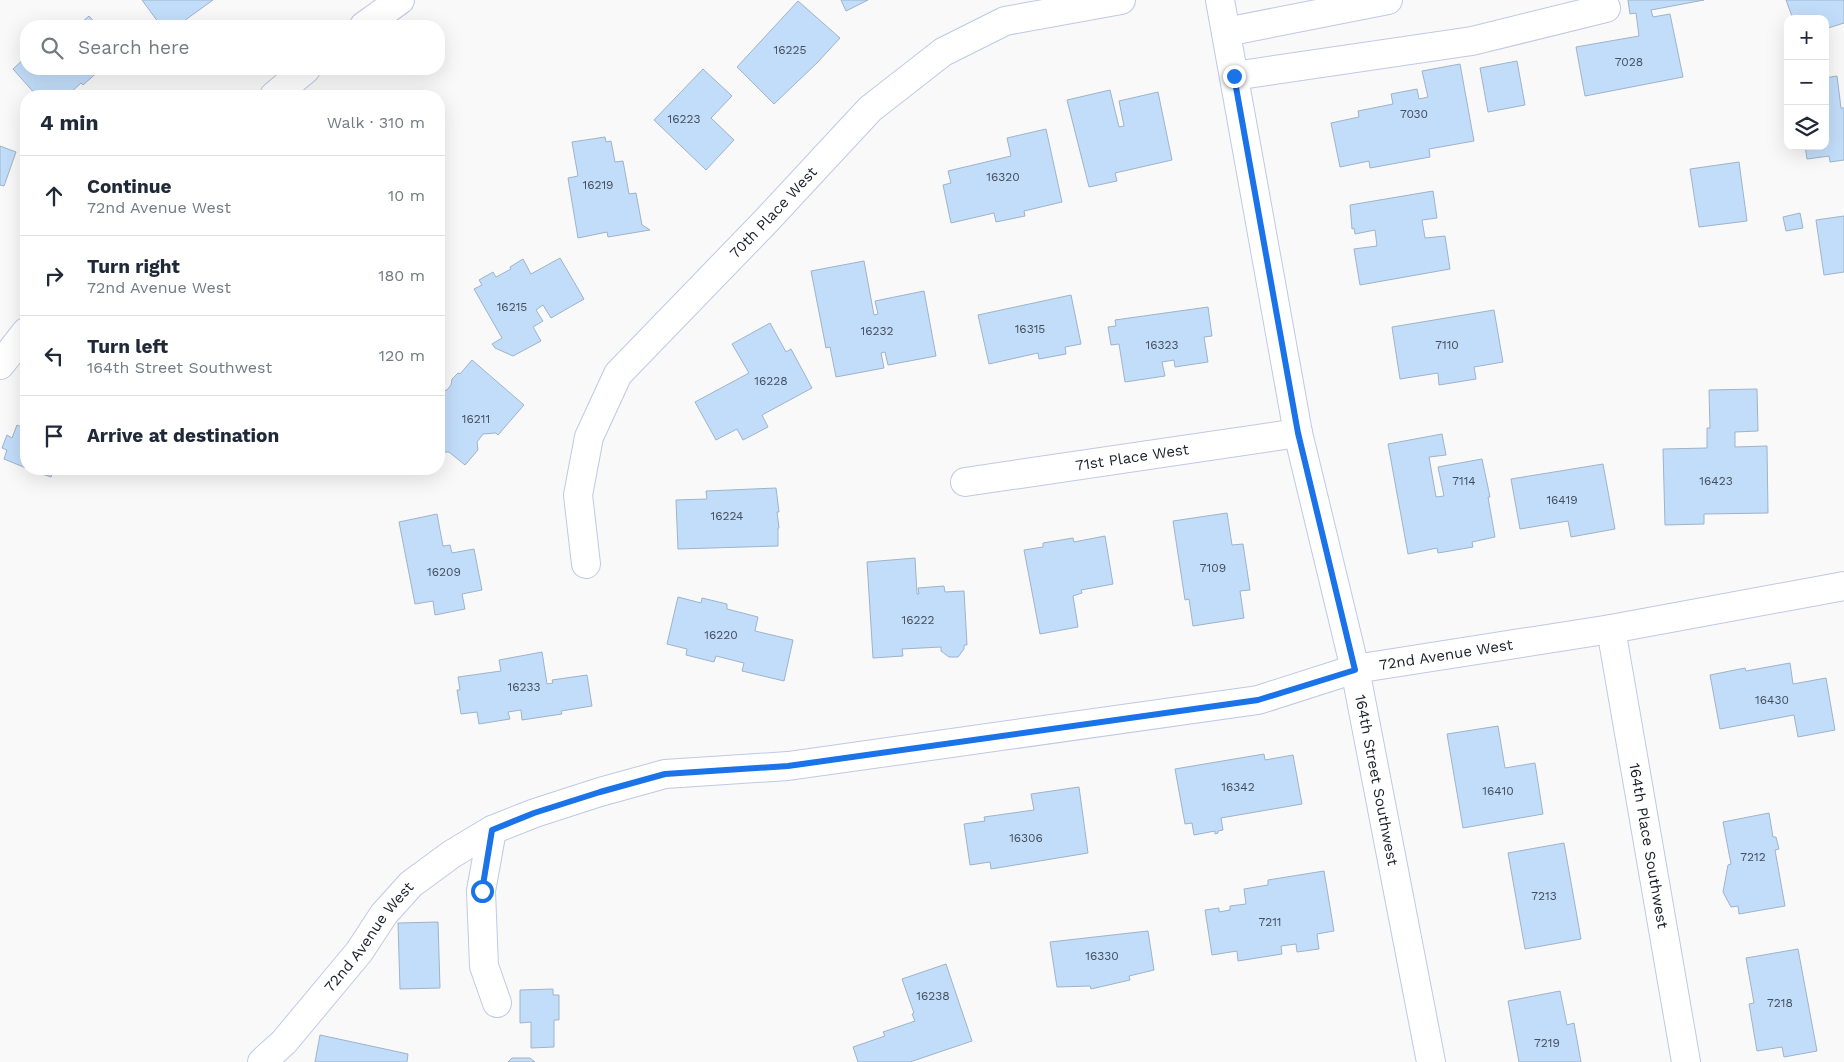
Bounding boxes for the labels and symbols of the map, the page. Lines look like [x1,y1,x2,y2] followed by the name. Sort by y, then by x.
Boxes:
[774,43,806,57] house number: 16225
[1615,55,1643,69] house number: 7028
[1223,65,1246,88] route end
[1400,107,1428,121] house number: 7030
[668,112,700,126] house number: 16223
[726,162,821,262] street label: 70th Place West
[986,170,1020,184] house number: 16320
[582,178,614,192] house number: 16219
[497,300,527,314] house number: 16215
[1015,322,1045,336] house number: 16315
[861,324,893,338] house number: 16232
[1146,338,1178,352] house number: 16323
[1435,338,1459,352] house number: 7110
[754,374,788,388] house number: 16228
[462,412,490,426] house number: 16211
[1074,440,1191,475] street label: 71st Place West
[1452,474,1476,488] house number: 7114
[1699,474,1733,488] house number: 16423
[1546,493,1578,507] house number: 16419
[711,509,743,523] house number: 16224
[1200,561,1226,575] house number: 7109
[427,565,461,579] house number: 16209
[902,613,934,627] house number: 16222
[704,628,738,642] house number: 16220
[1378,635,1515,674] street label: 72nd Avenue West
[508,680,540,694] house number: 16233
[1351,693,1402,868] street label: 164th Street Southwest
[1755,693,1789,707] house number: 16430
[1625,762,1672,931] street label: 164th Place Southwest
[1221,780,1255,794] house number: 16342
[1482,784,1514,798] house number: 16410
[1009,831,1043,845] house number: 16306
[1740,850,1766,864] house number: 7212
[320,878,418,996] street label: 72nd Avenue West
[471,880,494,903] route start
[1531,889,1557,903] house number: 7213
[1258,915,1282,929] house number: 7211
[1085,949,1119,963] house number: 16330
[916,989,950,1003] house number: 16238
[1767,996,1793,1010] house number: 7218
[1534,1036,1560,1050] house number: 7219

